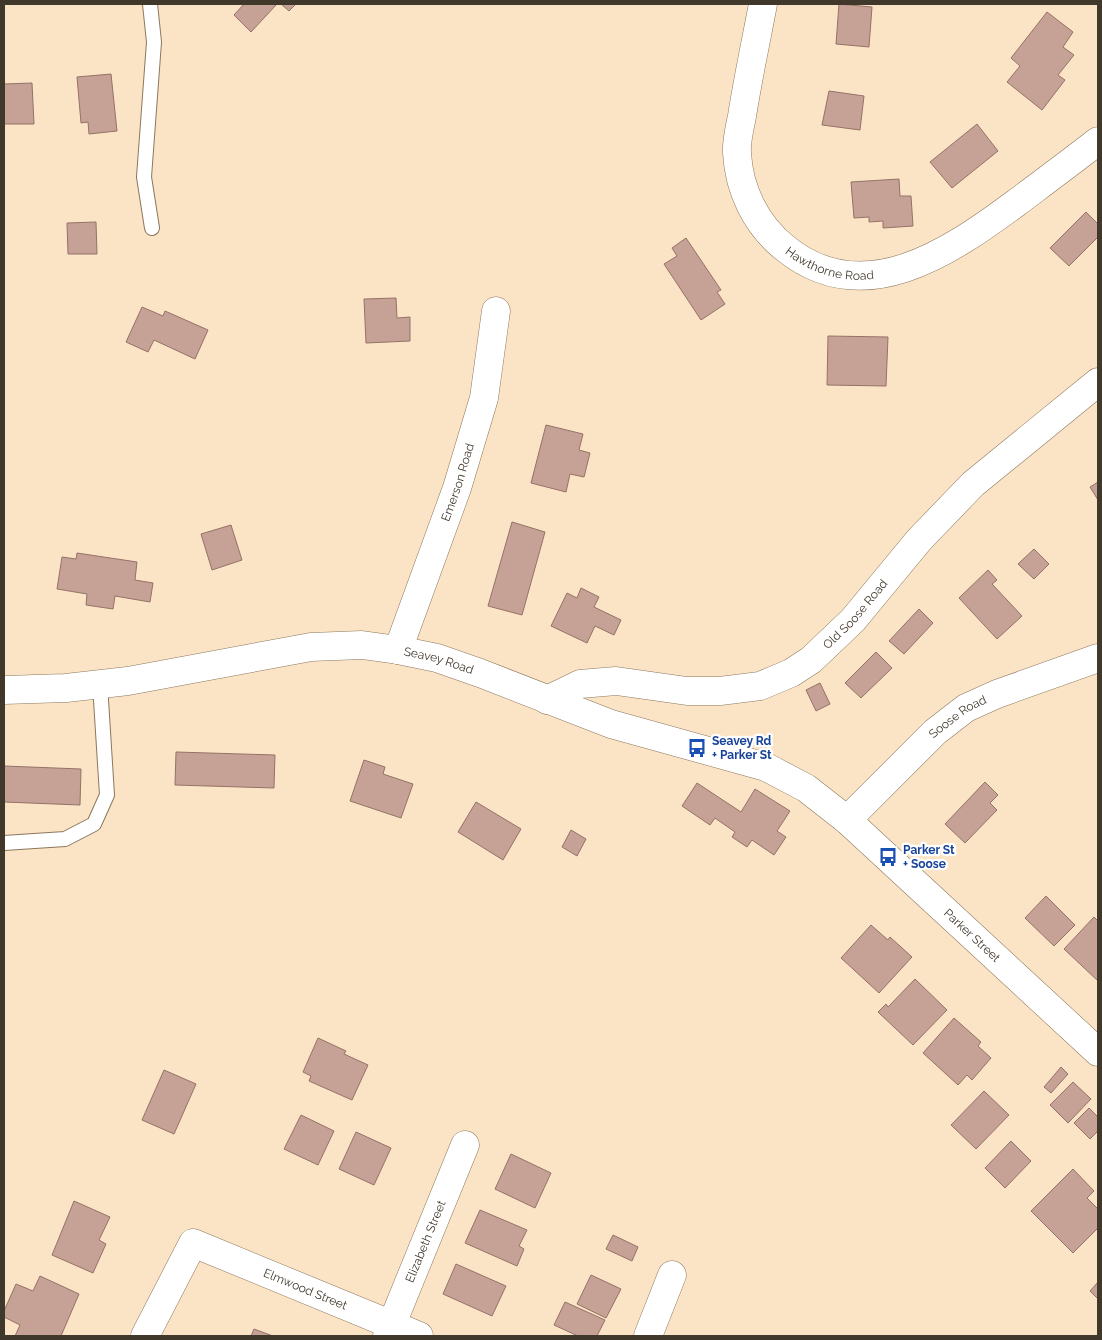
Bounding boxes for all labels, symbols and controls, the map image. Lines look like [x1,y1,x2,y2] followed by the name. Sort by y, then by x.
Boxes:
[783,244,875,283] street label: Hawthorne Road
[438,442,477,523] street label: Emerson Road
[820,577,890,652] street label: Old Soose Road
[403,644,475,677] street label: Seavey Road
[926,693,988,741] street label: Soose Road
[712,734,772,762] place label: Seavey Rd + Parker St
[686,737,708,759] bus stop icon: Seavey Rd + Parker St
[903,843,955,871] place label: Parker St + Soose
[877,846,899,868] bus stop icon: Parker St + Soose
[941,906,1003,965] street label: Parker Street
[403,1198,449,1285] street label: Elizabeth Street
[261,1266,349,1313] street label: Elmwood Street

